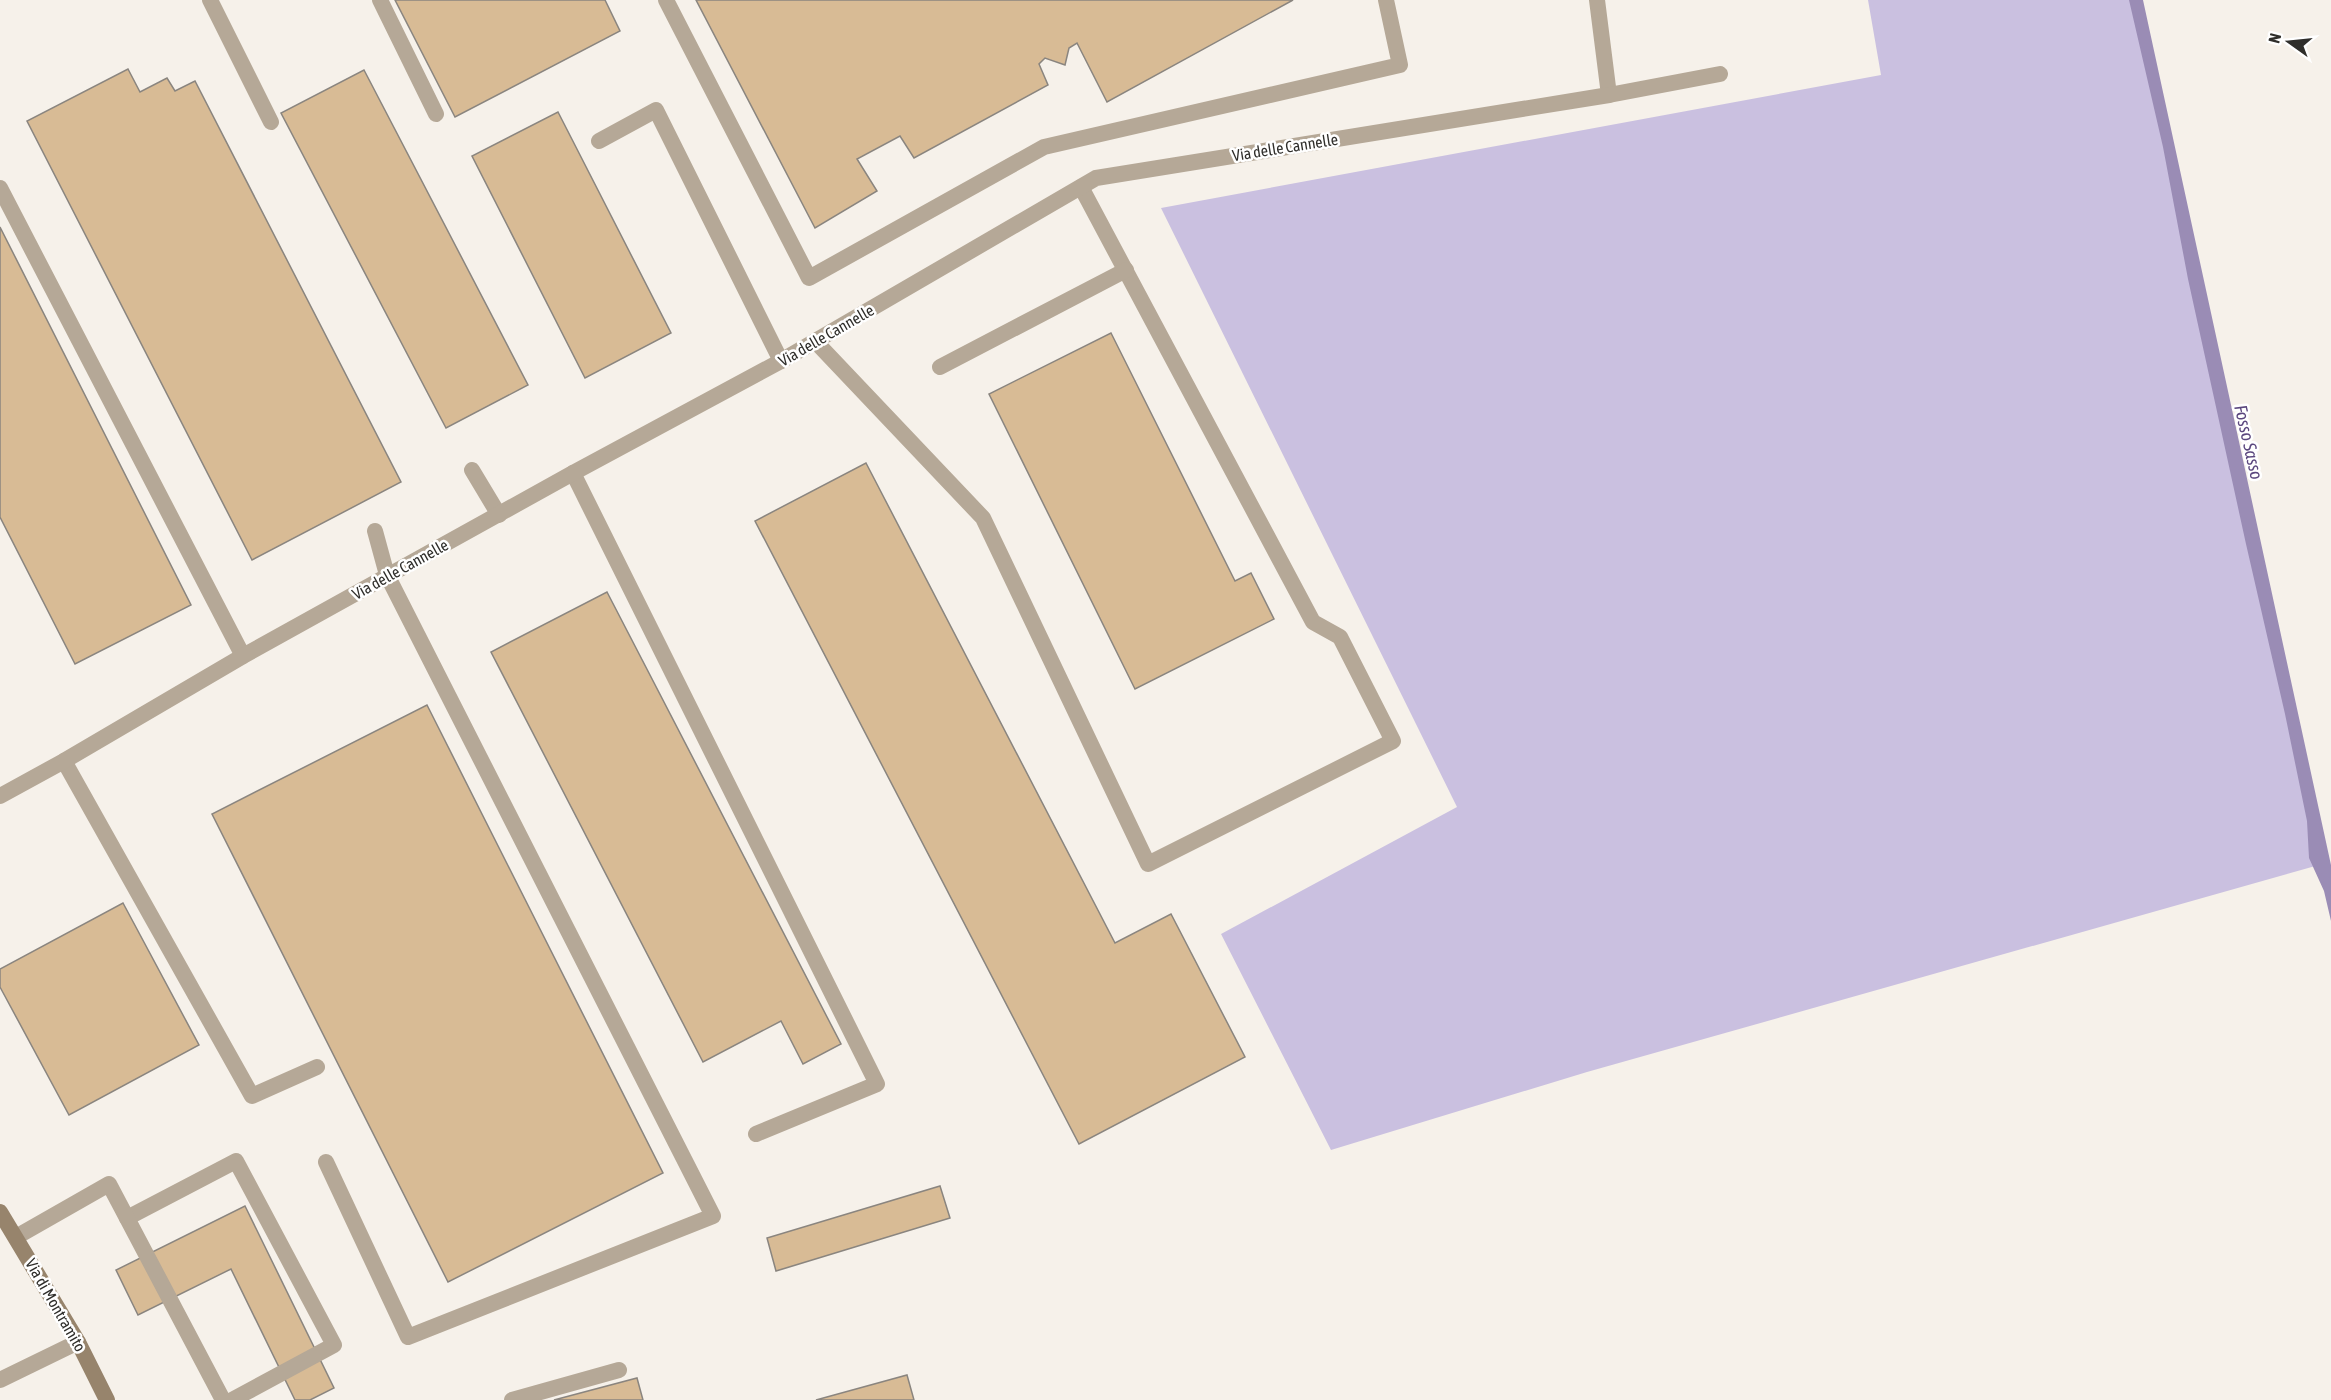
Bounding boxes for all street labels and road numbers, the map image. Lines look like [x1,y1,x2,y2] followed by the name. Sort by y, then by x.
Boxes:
[1231,130,1339,164] street label: Via delle Cannelle
[775,301,877,369] street label: Via delle Cannelle
[349,535,451,603] street label: Via delle Cannelle
[22,1255,90,1355] street label: Via di Montramito

